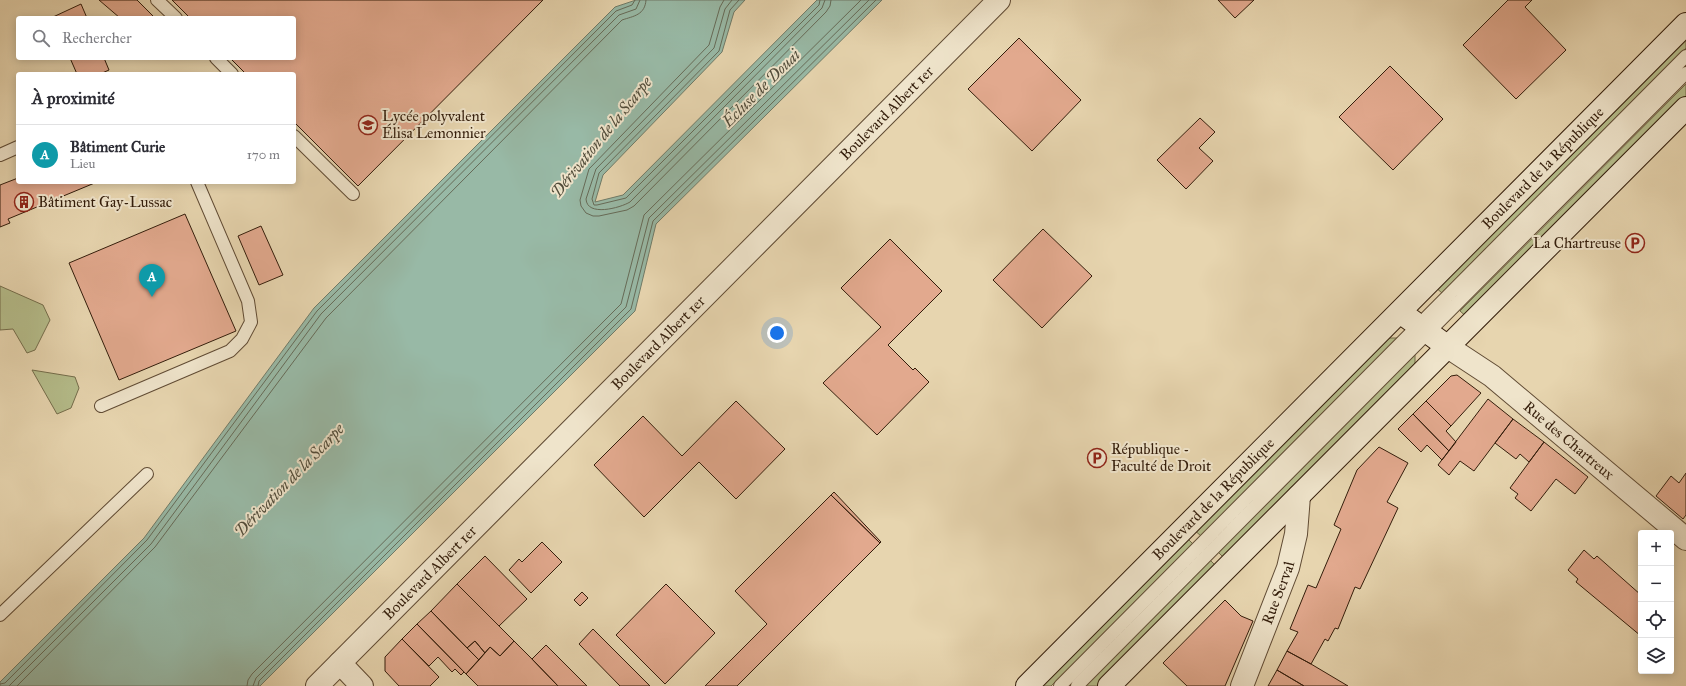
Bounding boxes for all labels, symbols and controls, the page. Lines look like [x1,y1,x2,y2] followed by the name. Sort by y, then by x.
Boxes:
[16,16,296,60] search box
[30,27,52,49] icon: search
[62,29,132,47] text: Rechercher
[716,43,804,132] water label: Écluse de Douai
[836,62,938,164] street label: Boulevard Albert 1er
[547,72,657,202] water label: Dérivation de la Scarpe
[32,88,115,109] text: À proximité
[1478,103,1607,233] street label: Boulevard de la République
[382,107,486,142] place label: Lycée polyvalent Élisa Lemonnier
[357,114,379,136] school or university icon: Lycée polyvalent Élisa Lemonnier
[70,138,165,156] text: Bâtiment Curie
[41,147,49,163] text: A
[247,147,280,163] text: 170 m
[70,156,95,172] text: Lieu
[13,191,35,213] building icon: Bâtiment Gay-Lussac
[38,193,172,211] place label: Bâtiment Gay-Lussac
[1624,232,1646,254] parking icon: La Chartreuse
[1533,234,1621,252] place label: La Chartreuse
[139,264,165,297] pin: A
[608,292,709,394] street label: Boulevard Albert 1er
[767,323,787,343] your location
[1520,397,1618,484] street label: Rue des Chartreux
[230,419,349,541] water label: Dérivation de la Scarpe
[1149,434,1278,564] street label: Boulevard de la République
[1111,440,1212,475] place label: République - Faculté de Droit
[1086,447,1108,469] parking icon: République - Faculté de Droit
[379,521,481,623] street label: Boulevard Albert 1er
[1638,530,1674,674] map controls
[1638,530,1674,566] button: +
[1258,559,1298,627] street label: Rue Serval
[1638,566,1674,602] button: −
[1638,602,1674,638] button: locate
[1638,638,1674,674] button: layers

